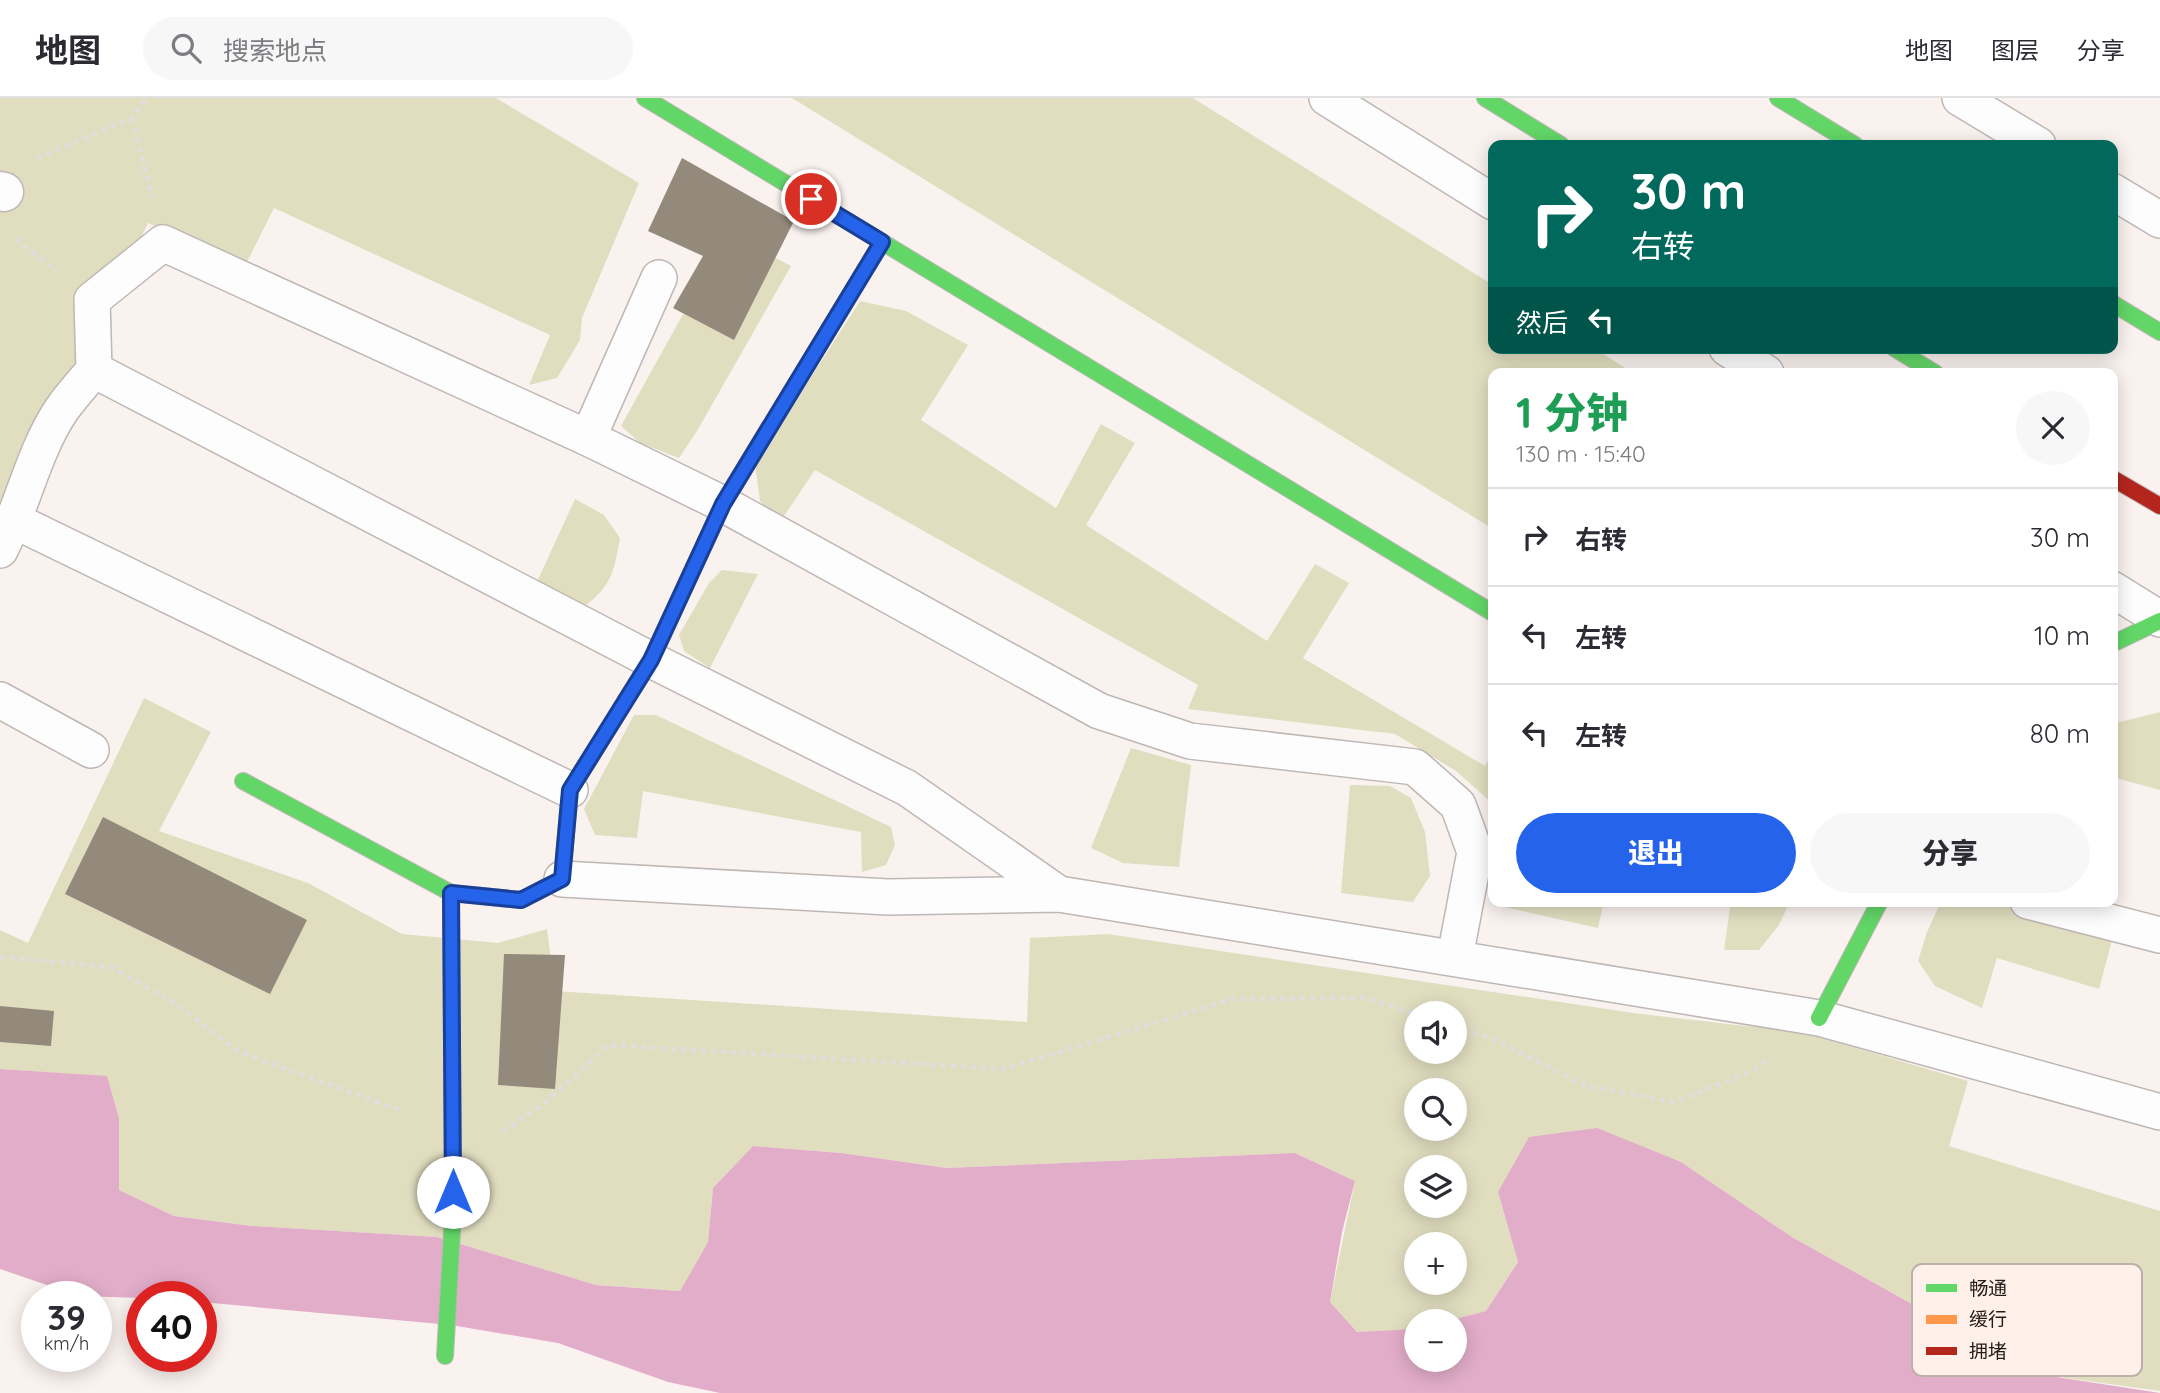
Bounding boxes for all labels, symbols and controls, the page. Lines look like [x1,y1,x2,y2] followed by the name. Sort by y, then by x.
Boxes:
[143,17,633,80] search box
[35,29,101,70] text: 地图
[167,29,205,67] icon: search
[223,34,327,67] text: 搜索地点
[1905,35,1953,65] text: 地图
[1991,35,2039,65] text: 图层
[2077,35,2125,65] text: 分享
[1631,160,1746,221] text: 30 m
[1516,168,1607,259] icon: right
[781,169,841,229] pin
[792,180,830,218] icon: arrive
[1631,226,1695,266] text: 右转
[1582,301,1620,339] icon: left
[1516,306,1568,339] text: 然后
[1516,386,1628,439] text: 1 分钟
[2016,391,2090,465] button: close
[1516,439,1646,468] text: 130 m · 15:40
[1516,518,1554,556] icon: right
[2030,521,2090,554] text: 30 m
[1575,523,1627,556] text: 右转
[1516,616,1554,654] icon: left
[2034,619,2090,652] text: 10 m
[1575,621,1627,654] text: 左转
[1516,714,1554,752] icon: left
[2030,717,2090,750] text: 80 m
[1575,719,1627,752] text: 左转
[1516,813,1796,893] button: 退出
[1810,813,2090,893] button: 分享
[1404,1001,1467,1372] map controls
[1404,1001,1467,1064] button: sound
[1404,1078,1467,1141] button: search
[416,1155,490,1229] position arrow
[1404,1155,1467,1218] button: layers
[1404,1232,1467,1295] button: +
[1912,1264,2142,1376] legend
[1969,1276,2007,1300] text: 畅通
[126,1281,217,1372] speed limit sign: 40
[47,1295,86,1339] text: 39
[1969,1307,2007,1331] text: 缓行
[1404,1309,1467,1372] button: −
[44,1332,89,1355] text: km/h
[1969,1339,2007,1363] text: 拥堵

